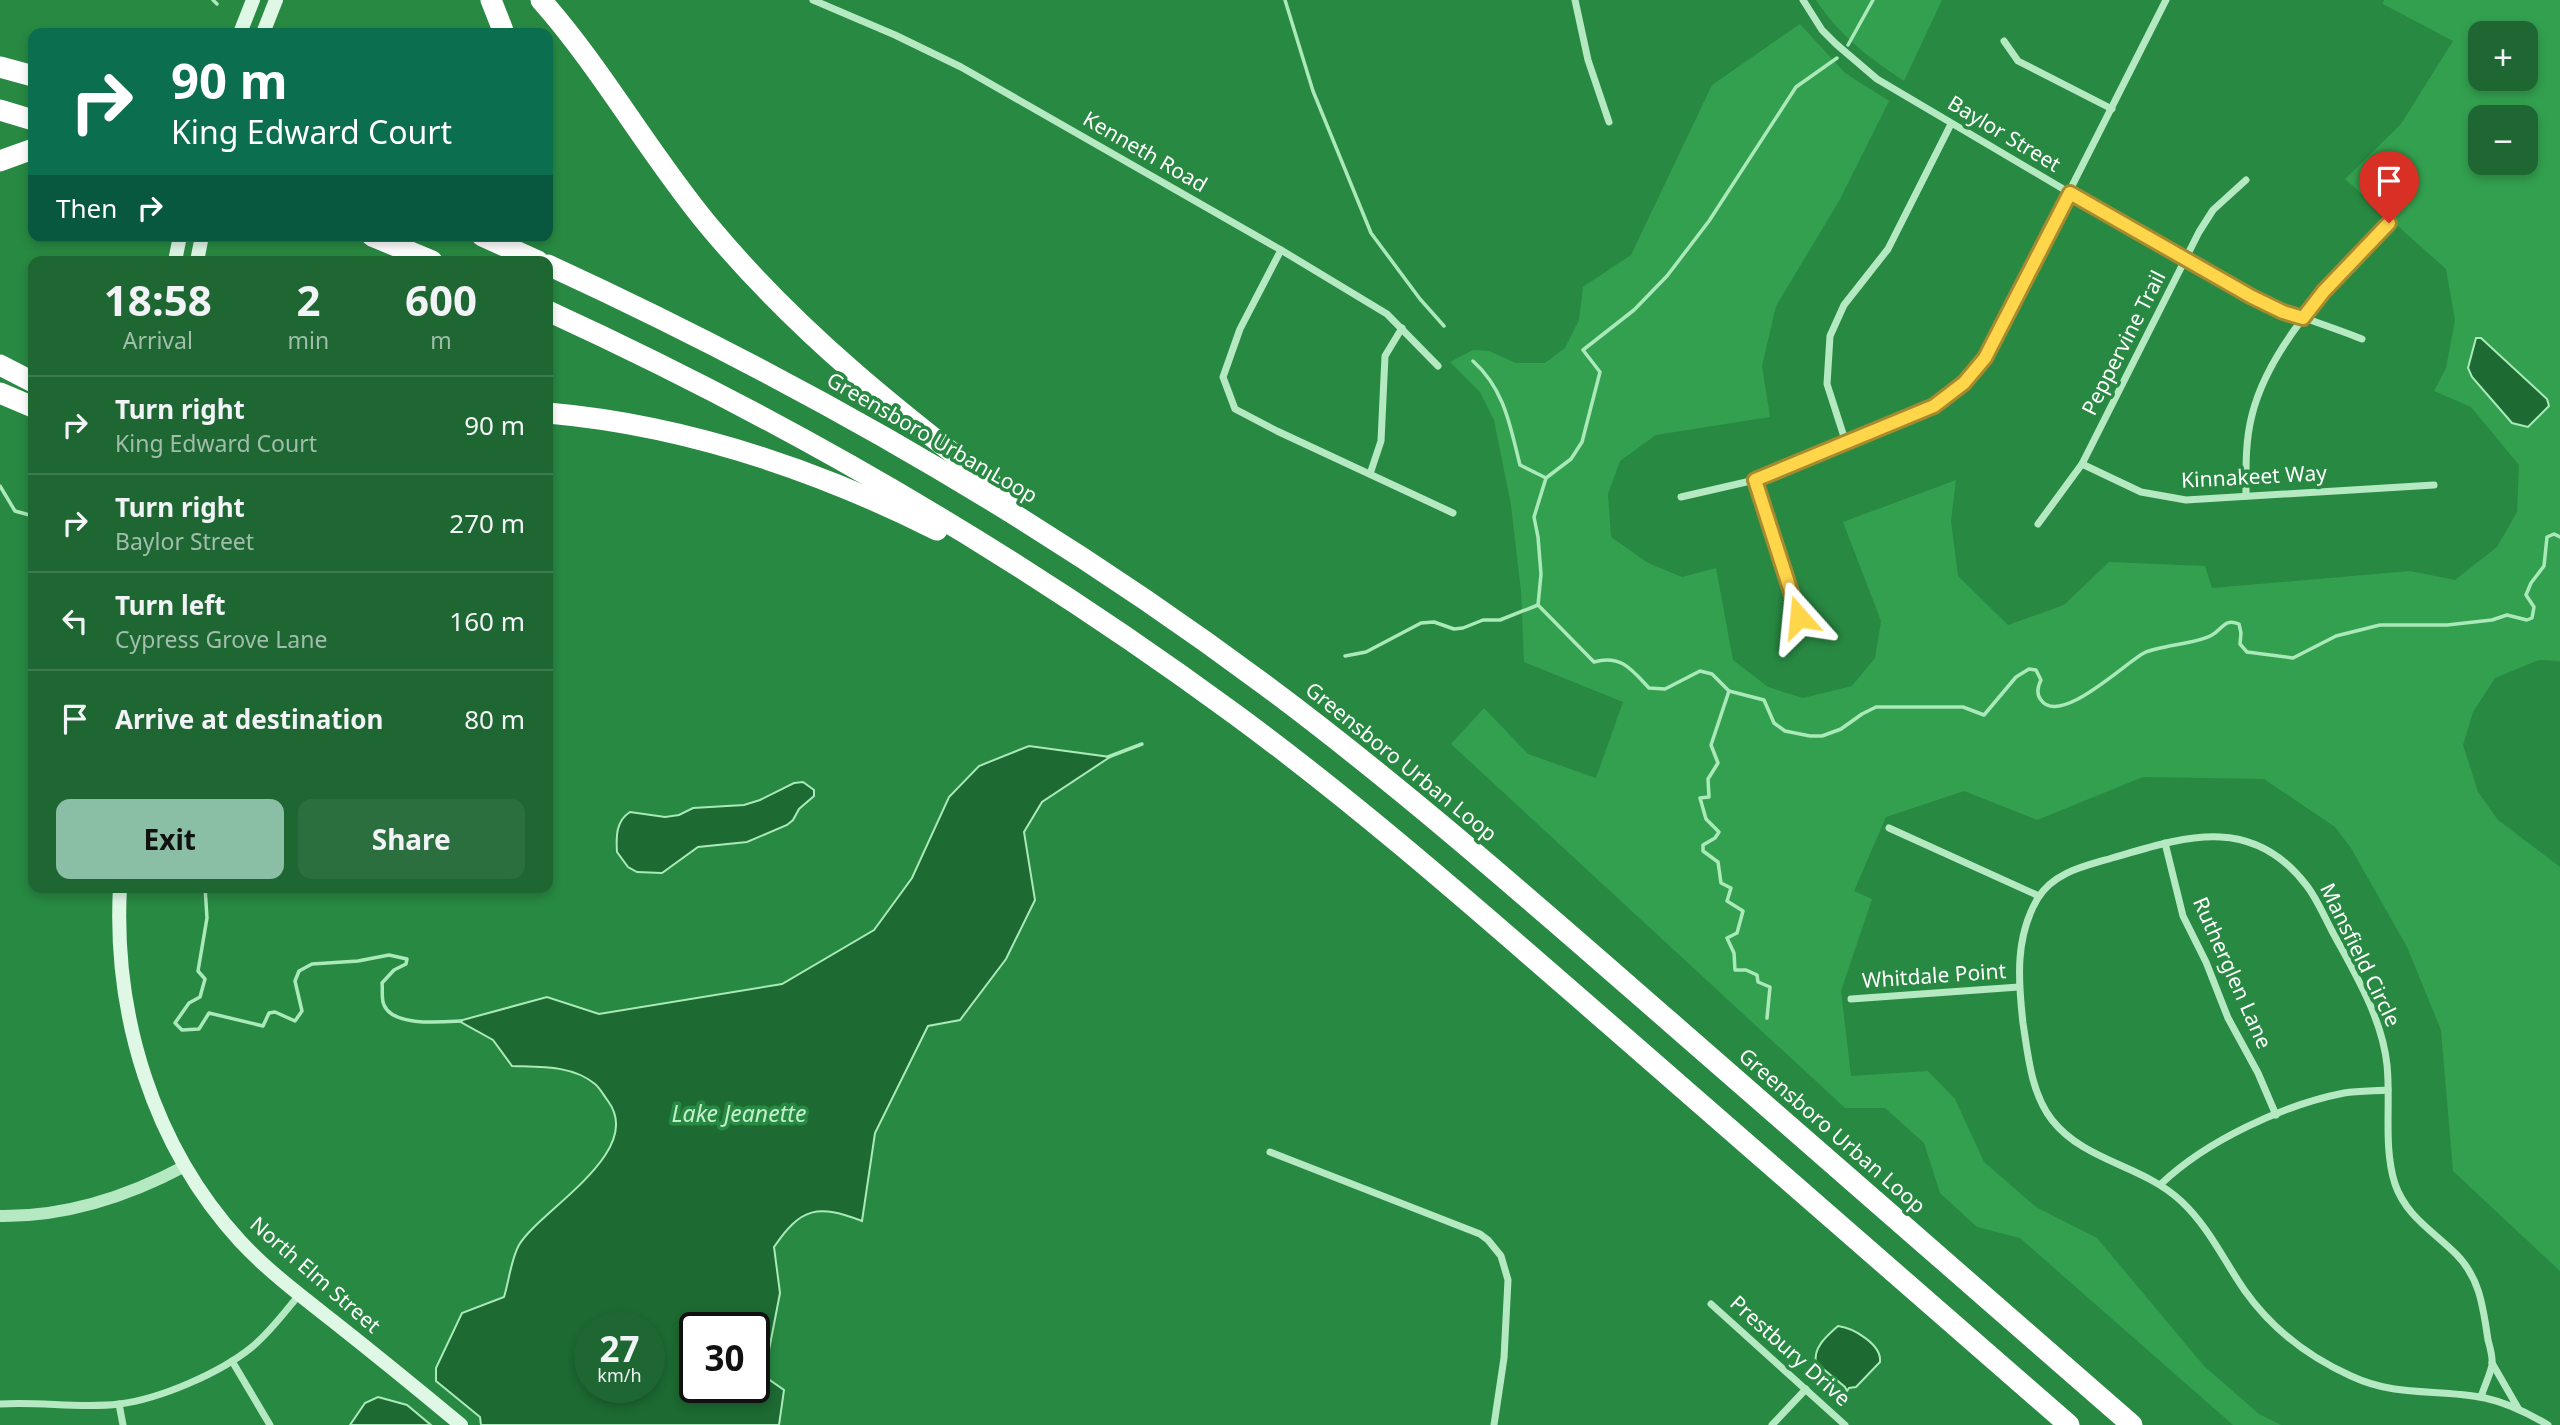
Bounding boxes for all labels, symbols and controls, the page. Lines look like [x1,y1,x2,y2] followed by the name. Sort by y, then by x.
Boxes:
[2468,21,2538,175] map controls
[2468,21,2538,91] button: +
[171,47,288,113] text: 90 m
[56,56,147,147] icon: right
[1943,88,2067,178] street label: Baylor Street
[1078,104,1213,198] street label: Kenneth Road
[2468,105,2538,175] button: −
[171,110,452,153] text: King Edward Court
[2359,151,2419,223] pin
[2370,162,2408,200] icon: arrive
[131,189,169,227] icon: right
[56,190,117,226] text: Then
[2075,265,2172,420] street label: Peppervine Trail
[104,271,212,328] text: 18:58
[296,271,320,328] text: 2
[405,271,477,328] text: 600
[123,324,193,356] text: Arrival
[288,324,329,356] text: min
[430,324,452,356] text: m
[822,365,1043,509] street label: Greensboro Urban Loop
[115,391,245,427] text: Turn right
[56,406,94,444] icon: right
[464,407,525,443] text: 90 m
[115,427,317,459] text: King Edward Court
[2180,458,2328,494] street label: Kinnakeet Way
[115,489,245,525] text: Turn right
[56,504,94,542] icon: right
[449,505,525,541] text: 270 m
[115,525,254,557] text: Baylor Street
[1762,580,1836,654] position arrow
[115,587,226,623] text: Turn left
[56,602,94,640] icon: left
[449,603,525,639] text: 160 m
[115,623,327,655] text: Cypress Grove Lane
[1300,675,1503,847] street label: Greensboro Urban Loop
[56,700,94,738] icon: arrive
[115,701,384,737] text: Arrive at destination
[464,701,525,737] text: 80 m
[56,799,284,879] button: Exit
[298,799,525,879] button: Share
[2314,878,2408,1031] street label: Mansfield Circle
[2187,892,2279,1053] street label: Rutherglen Lane
[1861,956,2007,994] street label: Whitdale Point
[1733,1041,1932,1219] street label: Greensboro Urban Loop
[672,1097,806,1129] water label: Lake Jeanette
[245,1210,387,1339] street label: North Elm Street
[1724,1289,1857,1412] street label: Prestbury Drive
[679,1312,770,1403] speed limit sign: 30
[599,1325,640,1372] text: 27
[597,1363,642,1387] text: km/h

